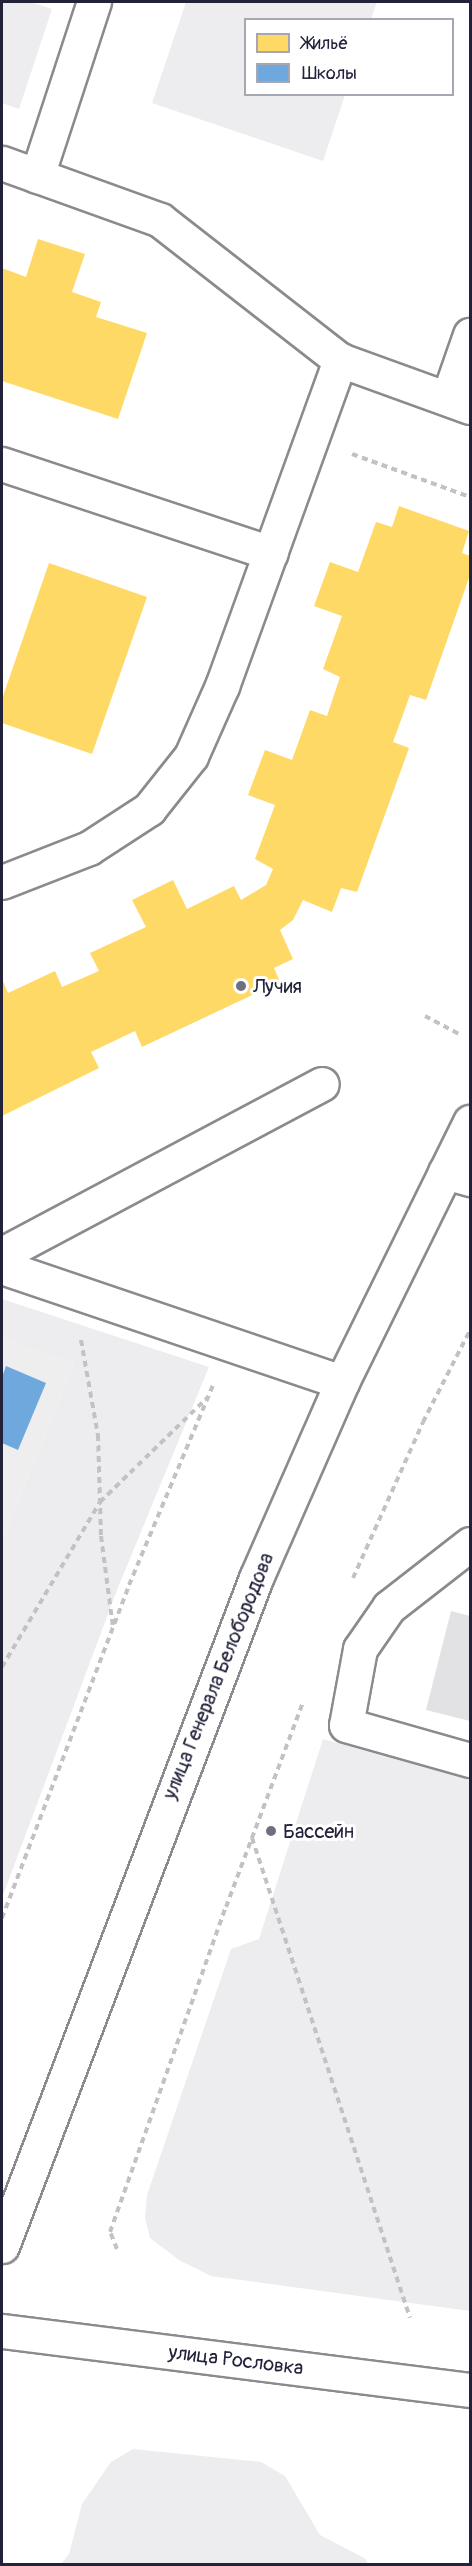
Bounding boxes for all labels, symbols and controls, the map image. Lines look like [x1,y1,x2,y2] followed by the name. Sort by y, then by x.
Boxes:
[244,18,454,96] legend
[302,32,348,55] text: Жильё
[302,62,357,85] text: Школы
[253,974,302,998] place label: Лучия
[234,979,248,993] marker: Лучия
[157,1549,279,1803] street label: улица Генерала Белобородова
[283,1819,354,1843] place label: Бассейн
[264,1824,278,1838] marker: Бассейн
[167,2340,305,2380] street label: улица Рословка

